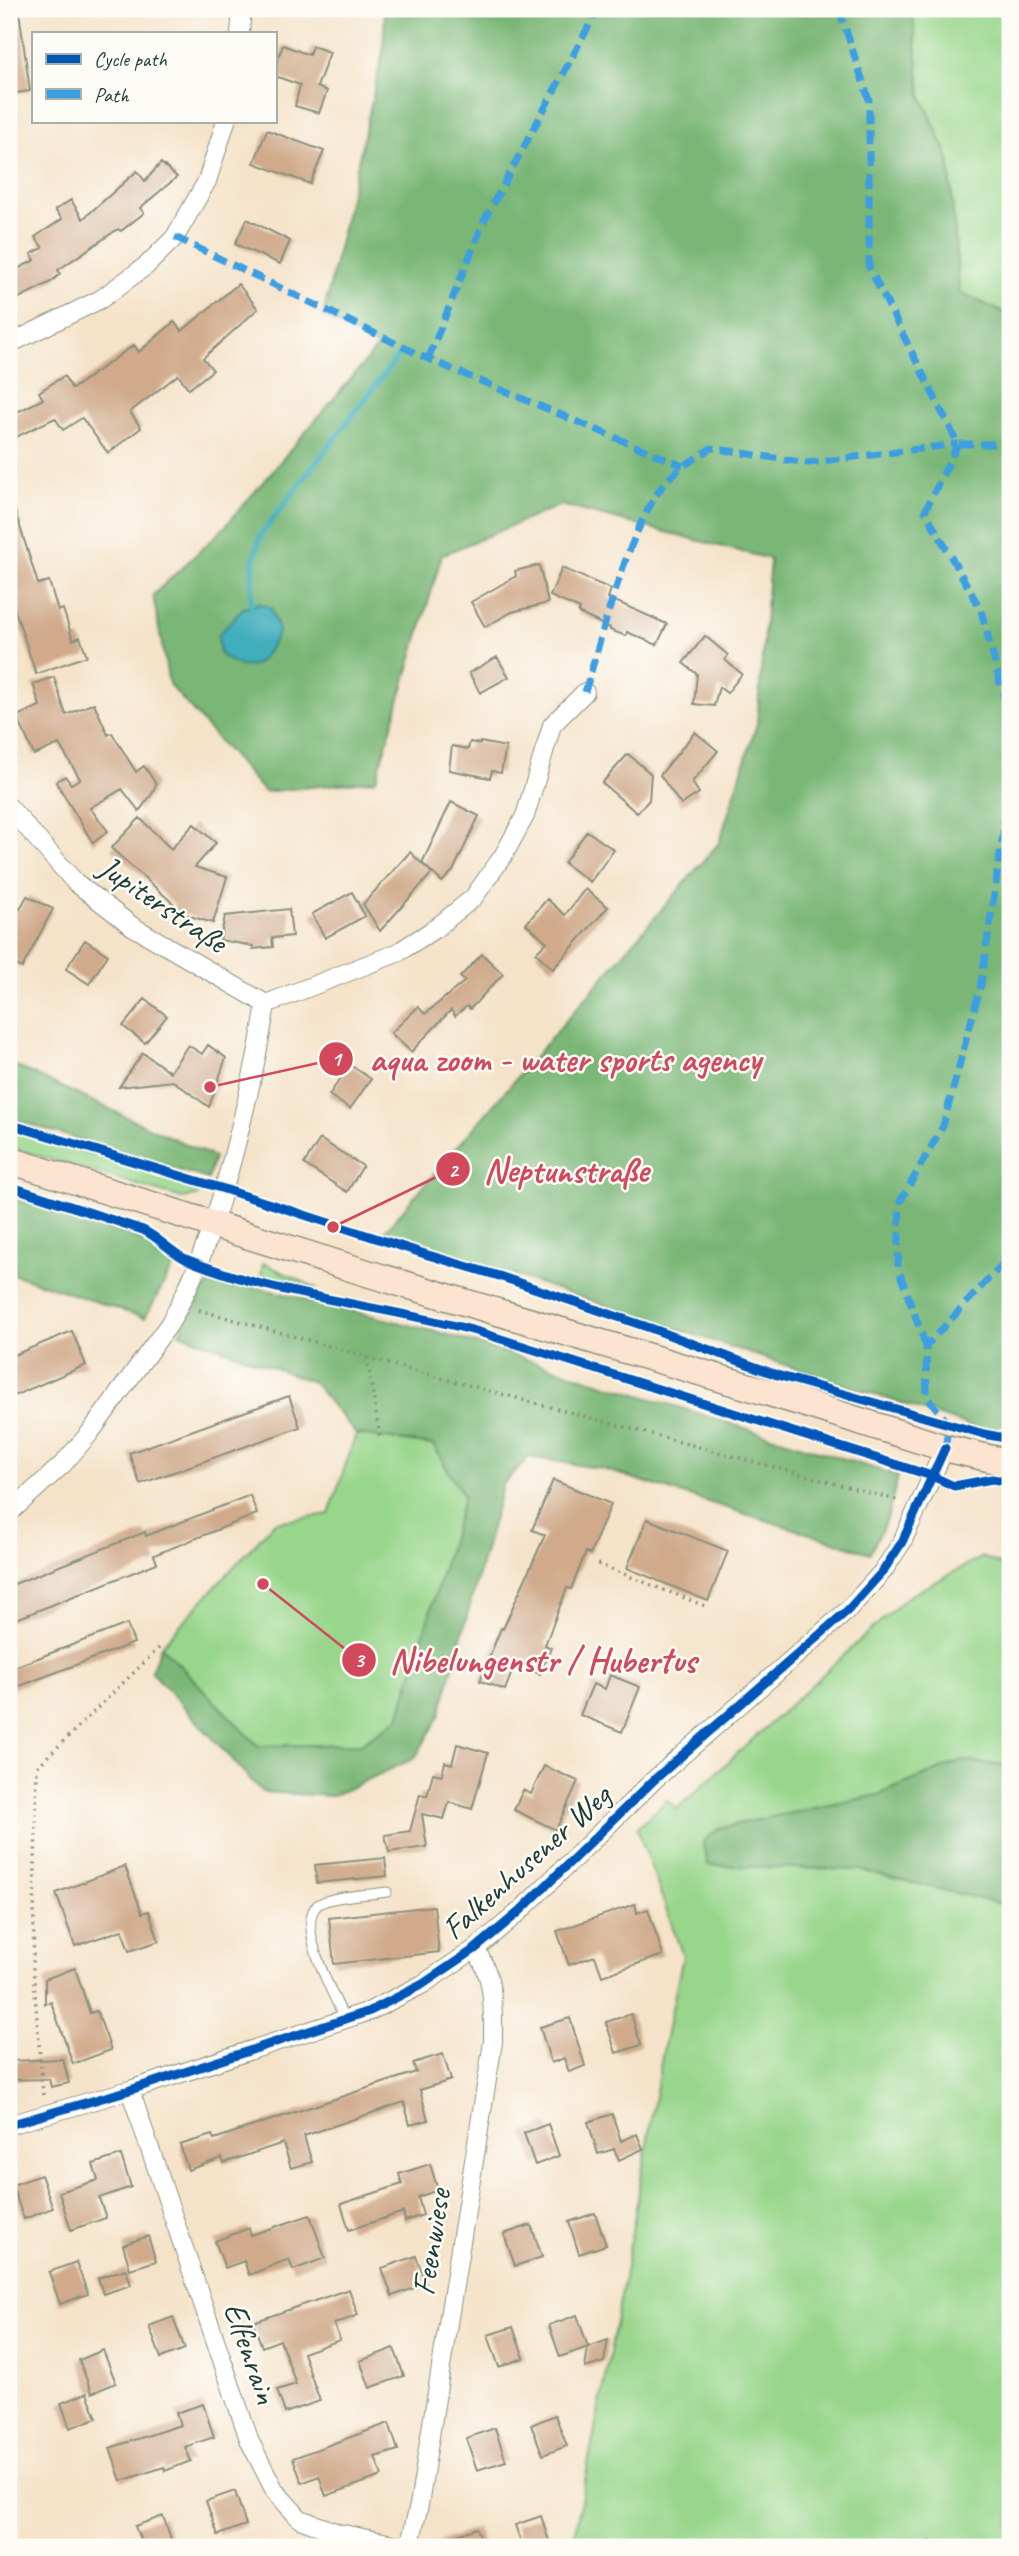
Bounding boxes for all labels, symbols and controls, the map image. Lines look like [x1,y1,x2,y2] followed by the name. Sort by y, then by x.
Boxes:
[32,32,276,122] legend
[94,46,167,72] text: Cycle path
[94,82,130,108] text: Path
[89,845,237,964] street label: Jupiterstraße
[319,1031,775,1087] callout: aqua zoom - water sports agency
[369,1037,765,1082] text: aqua zoom - water sports agency
[331,1046,343,1072] text: 1
[435,1141,662,1197] callout: Neptunstraße
[484,1148,651,1193] text: Neptunstraße
[448,1157,460,1183] text: 2
[341,1632,711,1688] callout: Nibelungenstr / Hubertus
[390,1638,700,1683] text: Nibelungenstr / Hubertus
[354,1647,366,1673] text: 3
[433,1774,621,1949] street label: Falkenhusener Weg
[402,2184,460,2298] street label: Feenwiese
[214,2297,288,2409] street label: Elfenrain

